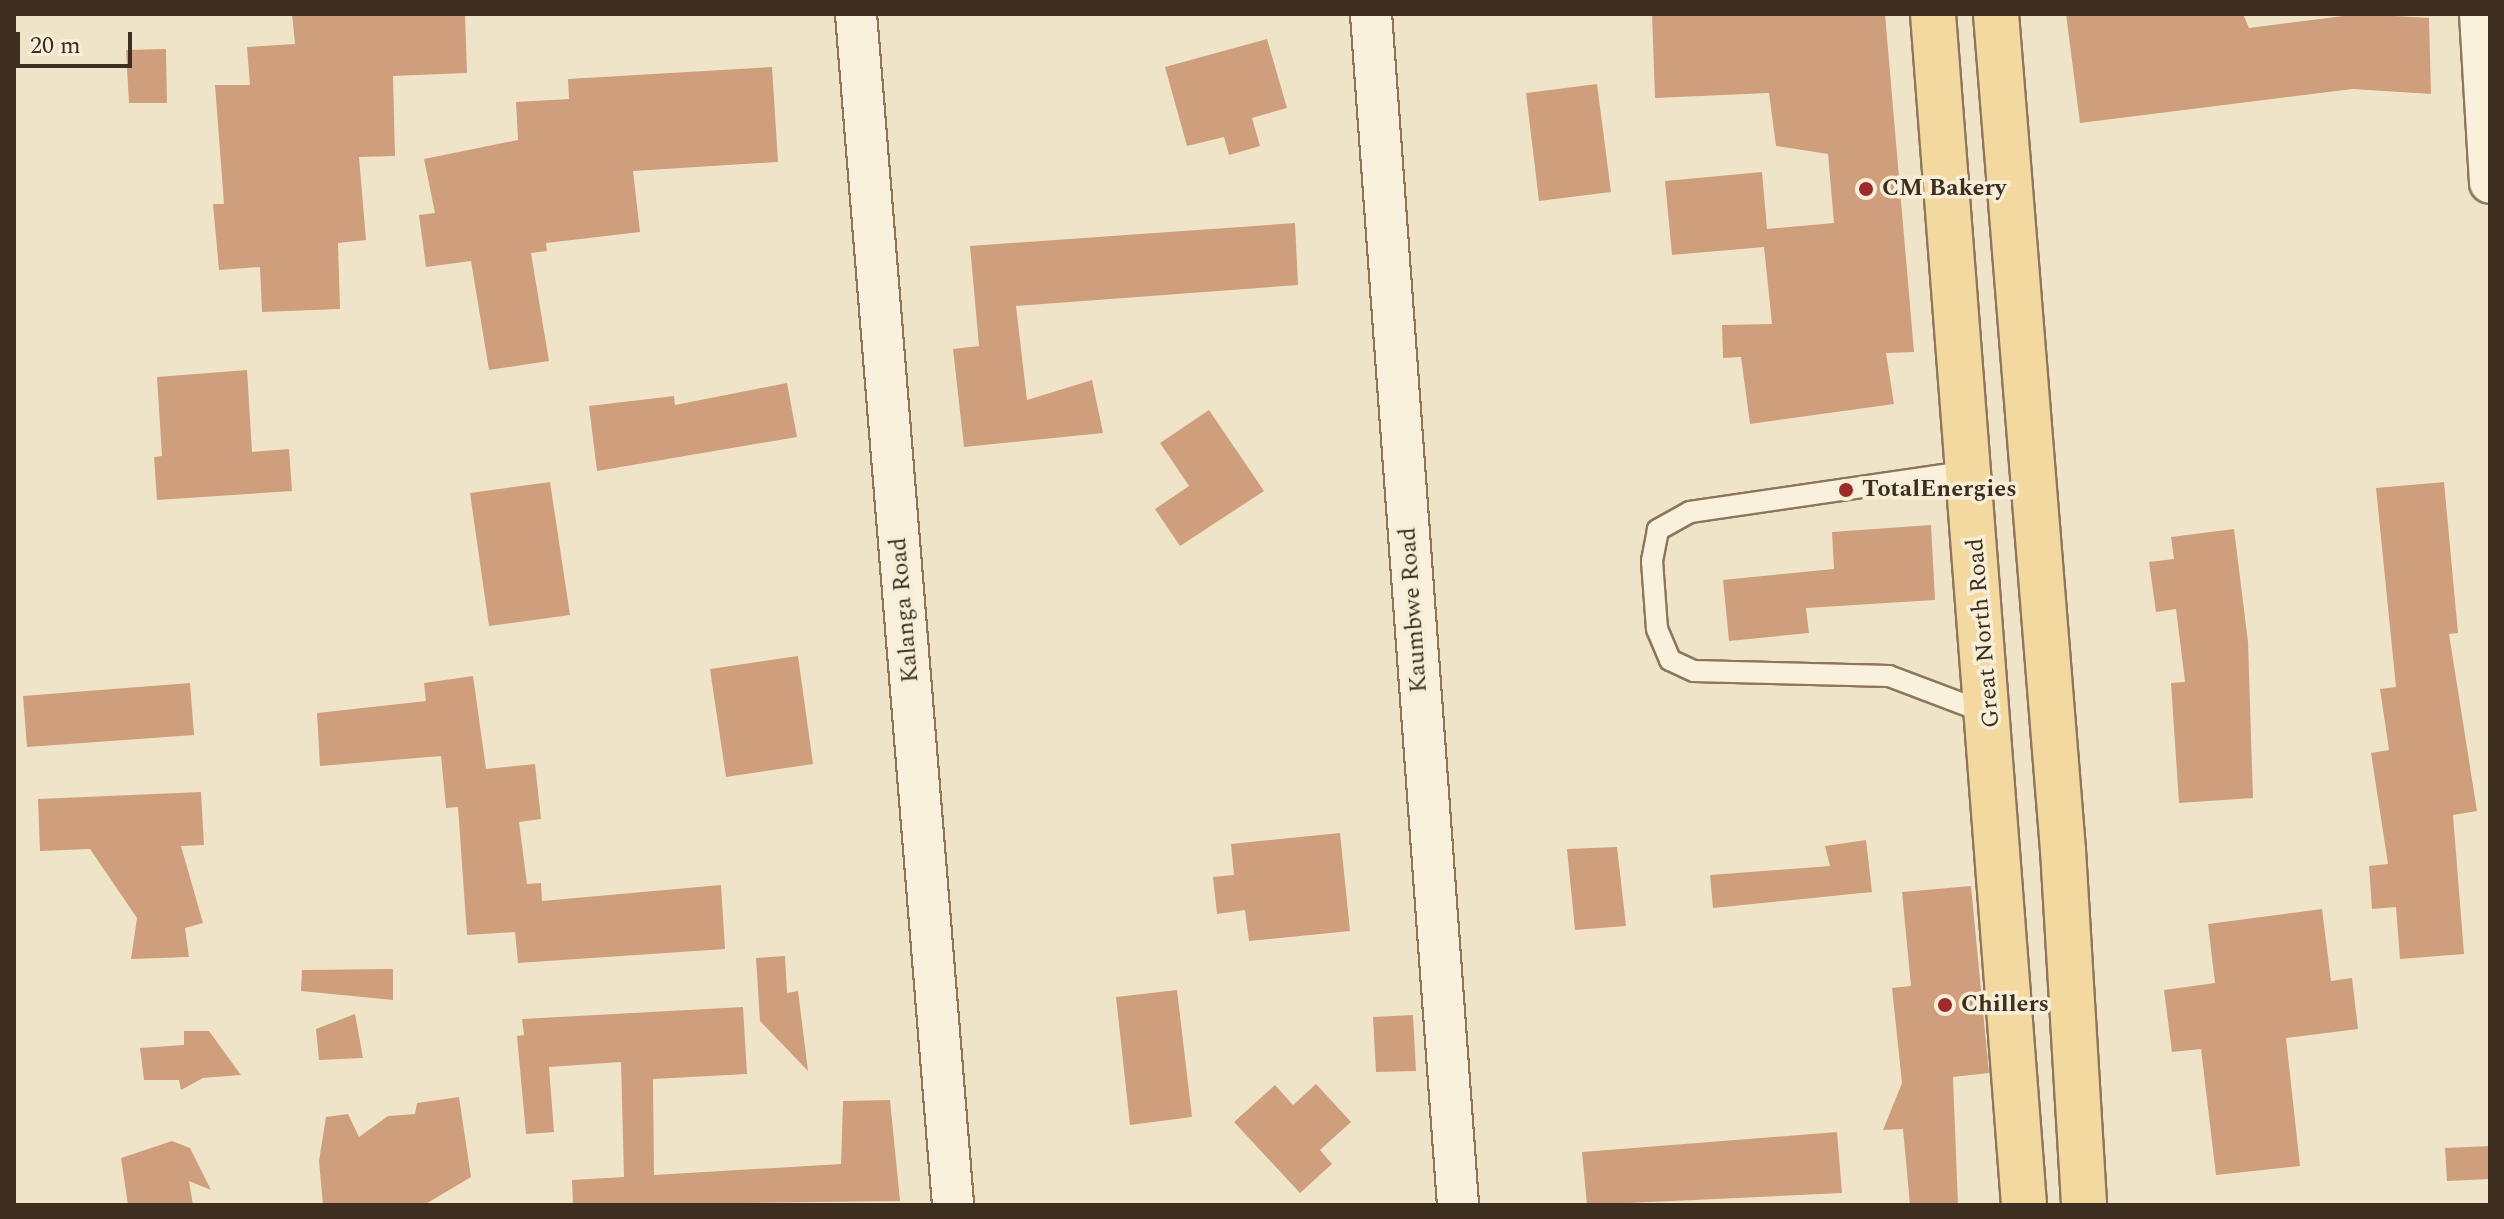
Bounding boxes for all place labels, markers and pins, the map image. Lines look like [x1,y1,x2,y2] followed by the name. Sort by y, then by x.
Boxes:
[1882,175,2006,203] place label: CM Bakery
[1857,180,1875,198] marker: CM Bakery
[1862,476,2017,504] place label: TotalEnergies
[1837,481,1855,499] marker: TotalEnergies
[1961,991,2049,1019] place label: Chillers
[1936,996,1954,1014] marker: Chillers

